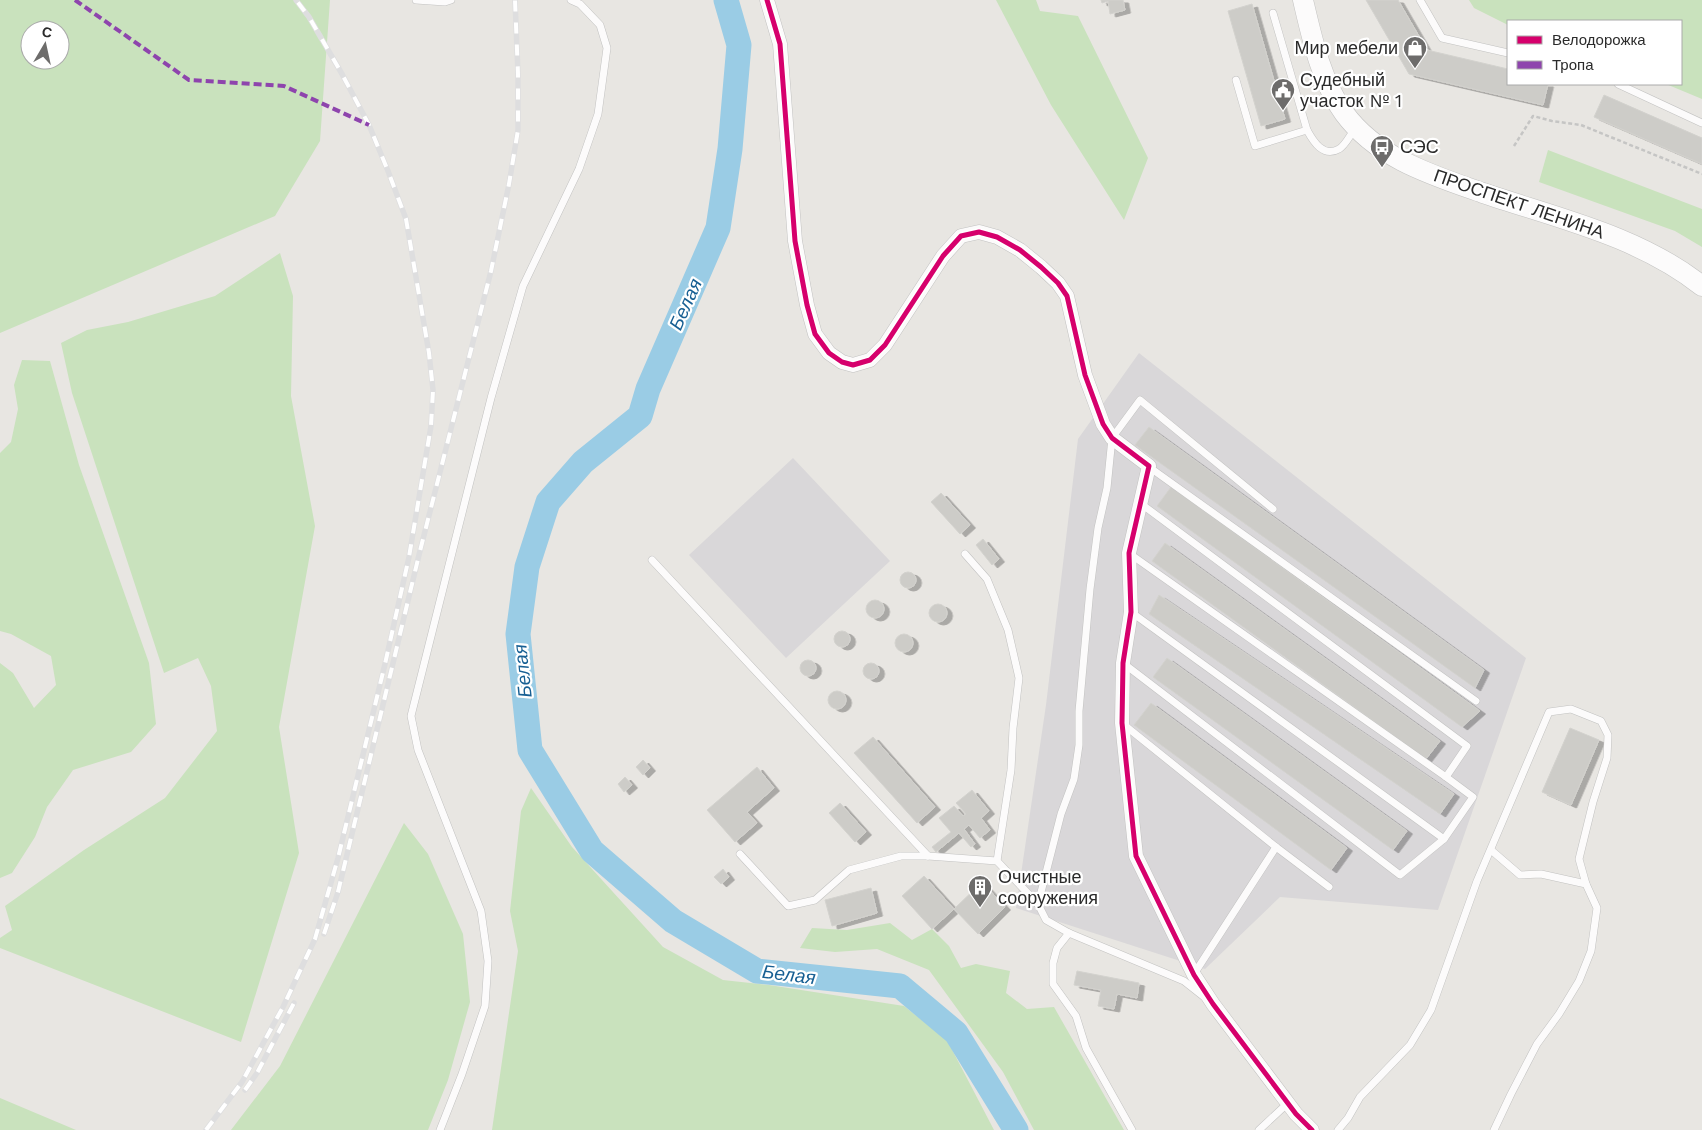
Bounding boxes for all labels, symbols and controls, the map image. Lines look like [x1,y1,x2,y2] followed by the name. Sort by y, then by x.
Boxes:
[20,20,70,70] north arrow
[1507,20,1682,85] legend
[41,23,53,41] text: С
[1552,31,1646,49] text: Велодорожка
[1402,35,1428,69] shop icon: Мир мебели
[1295,37,1398,58] place label: Мир мебели
[1552,56,1594,74] text: Тропа
[1300,69,1402,111] place label: Судебный участок № 1
[1270,77,1296,111] public building icon: Судебный участок № 1
[1369,134,1395,168] bus stop icon: СЭС
[1400,136,1439,157] place label: СЭС
[1431,164,1607,243] street label: ПРОСПЕКТ ЛЕНИНА
[664,275,707,333] water label: Белая
[508,643,537,699] water label: Белая
[998,866,1098,908] place label: Очистные сооружения
[967,874,993,908] building icon: Очистные сооружения
[761,960,817,989] water label: Белая

